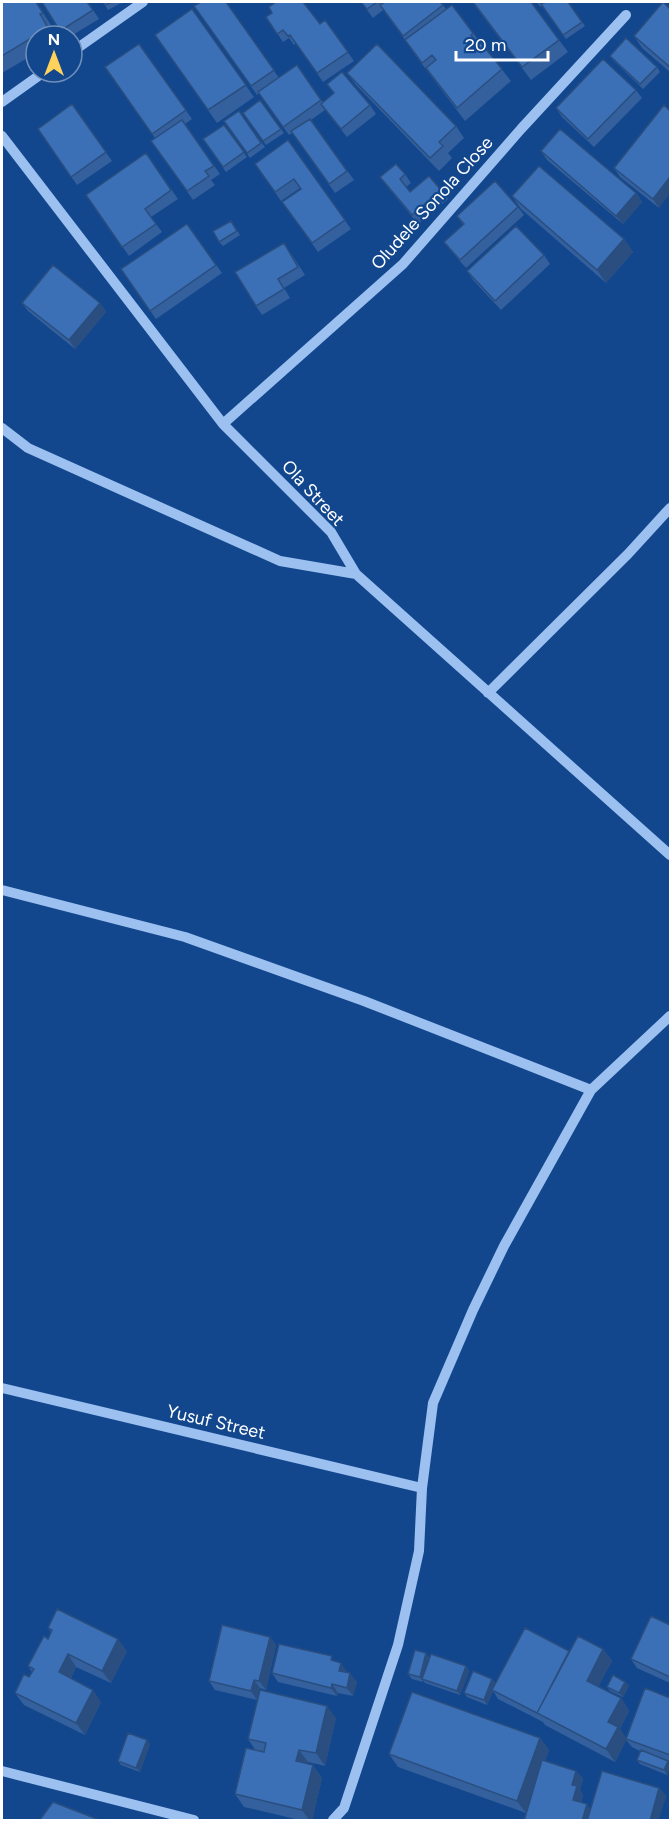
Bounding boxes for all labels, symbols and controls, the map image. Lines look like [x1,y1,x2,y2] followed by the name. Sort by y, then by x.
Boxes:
[24,24,84,84] north arrow
[456,24,548,62] scale bar
[48,30,60,49] text: N
[465,34,506,56] text: 20 m
[366,132,498,274] street label: Oludele Sonola Close
[277,456,349,531] street label: Ola Street
[165,1400,268,1444] street label: Yusuf Street

